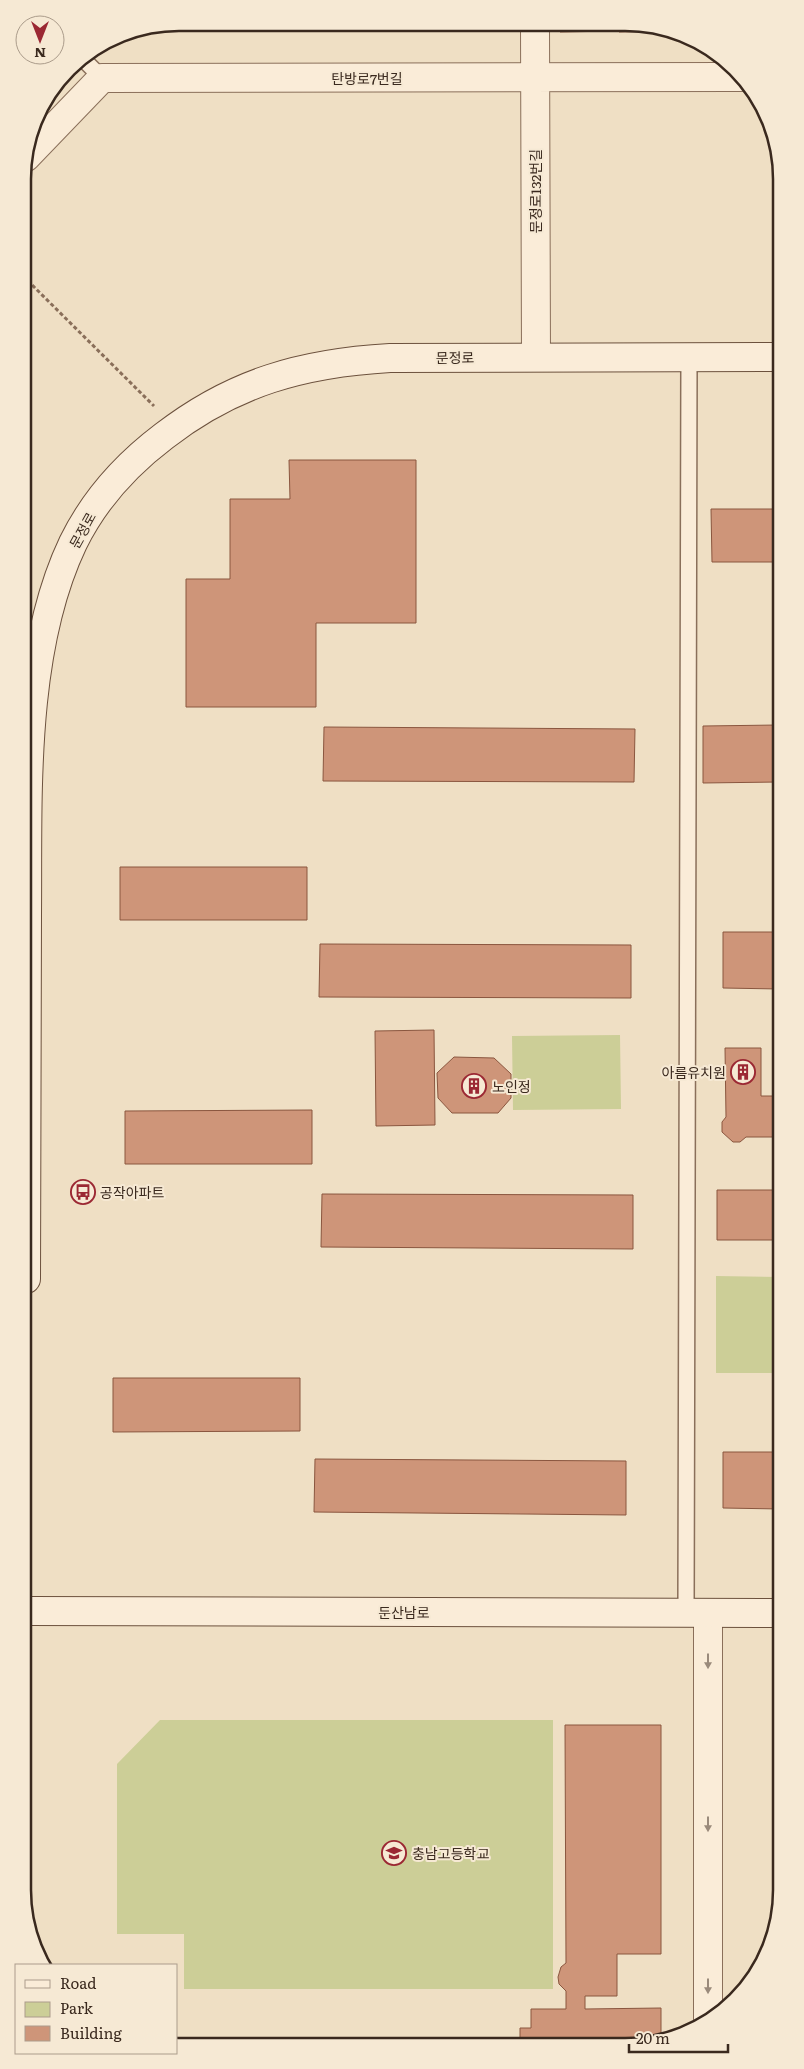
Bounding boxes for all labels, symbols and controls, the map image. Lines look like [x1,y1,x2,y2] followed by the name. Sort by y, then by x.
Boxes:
[15,15,65,65] north arrow
[34,44,46,64] text: N
[331,68,403,88] street label: 탄방로7번길
[525,149,545,233] street label: 문정로132번길
[436,347,475,367] street label: 문정로
[64,508,100,552] street label: 문정로
[730,1059,756,1085] building icon: 아름유치원
[662,1062,726,1082] place label: 아름유치원
[461,1073,487,1099] building icon: 노인정
[492,1076,531,1096] place label: 노인정
[70,1179,96,1205] bus stop icon: 공작아파트
[100,1182,165,1202] place label: 공작아파트
[378,1602,430,1622] street label: 둔산남로
[704,1654,712,1670] one-way arrow
[704,1816,712,1832] one-way arrow
[381,1840,407,1866] school or university icon: 충남고등학교
[412,1843,489,1863] place label: 충남고등학교
[15,1964,178,2054] legend
[60,1971,96,1994] text: Road
[704,1979,712,1995] one-way arrow
[60,1996,94,2019] text: Park
[60,2021,122,2044] text: Building
[629,2022,728,2054] scale bar
[636,2026,670,2049] text: 20 m

